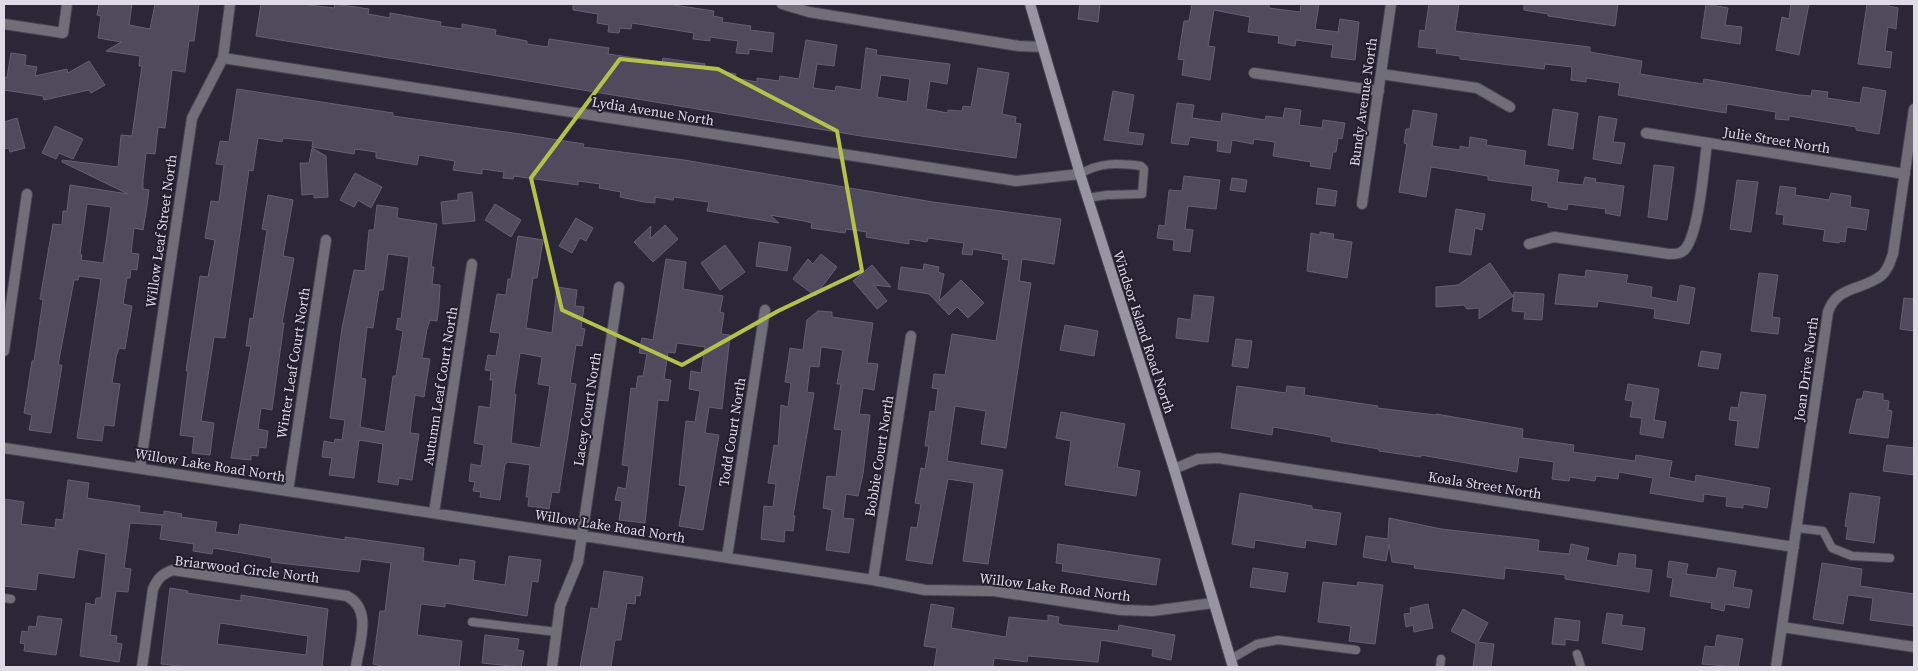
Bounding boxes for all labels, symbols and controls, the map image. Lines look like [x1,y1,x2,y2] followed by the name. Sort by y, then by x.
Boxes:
[1344,36,1382,168] street label: Bundy Avenue North
[590,91,716,131] street label: Lydia Avenue North
[1721,122,1832,158] street label: Julie Street North
[140,153,182,309] street label: Willow Leaf Street North
[1108,248,1180,416] street label: Windsor Island Road North
[271,286,315,440] street label: Winter Leaf Court North
[418,305,462,467] street label: Autumn Leaf Court North
[1789,315,1823,424] street label: Joan Drive North
[568,351,606,467] street label: Lacey Court North
[714,376,750,488] street label: Todd Court North
[860,394,898,518] street label: Bobbie Court North
[133,443,287,487] street label: Willow Lake Road North
[1427,466,1543,504] street label: Koala Street North
[533,504,687,548] street label: Willow Lake Road North
[173,550,321,588] street label: Briarwood Circle North
[978,568,1132,606] street label: Willow Lake Road North

